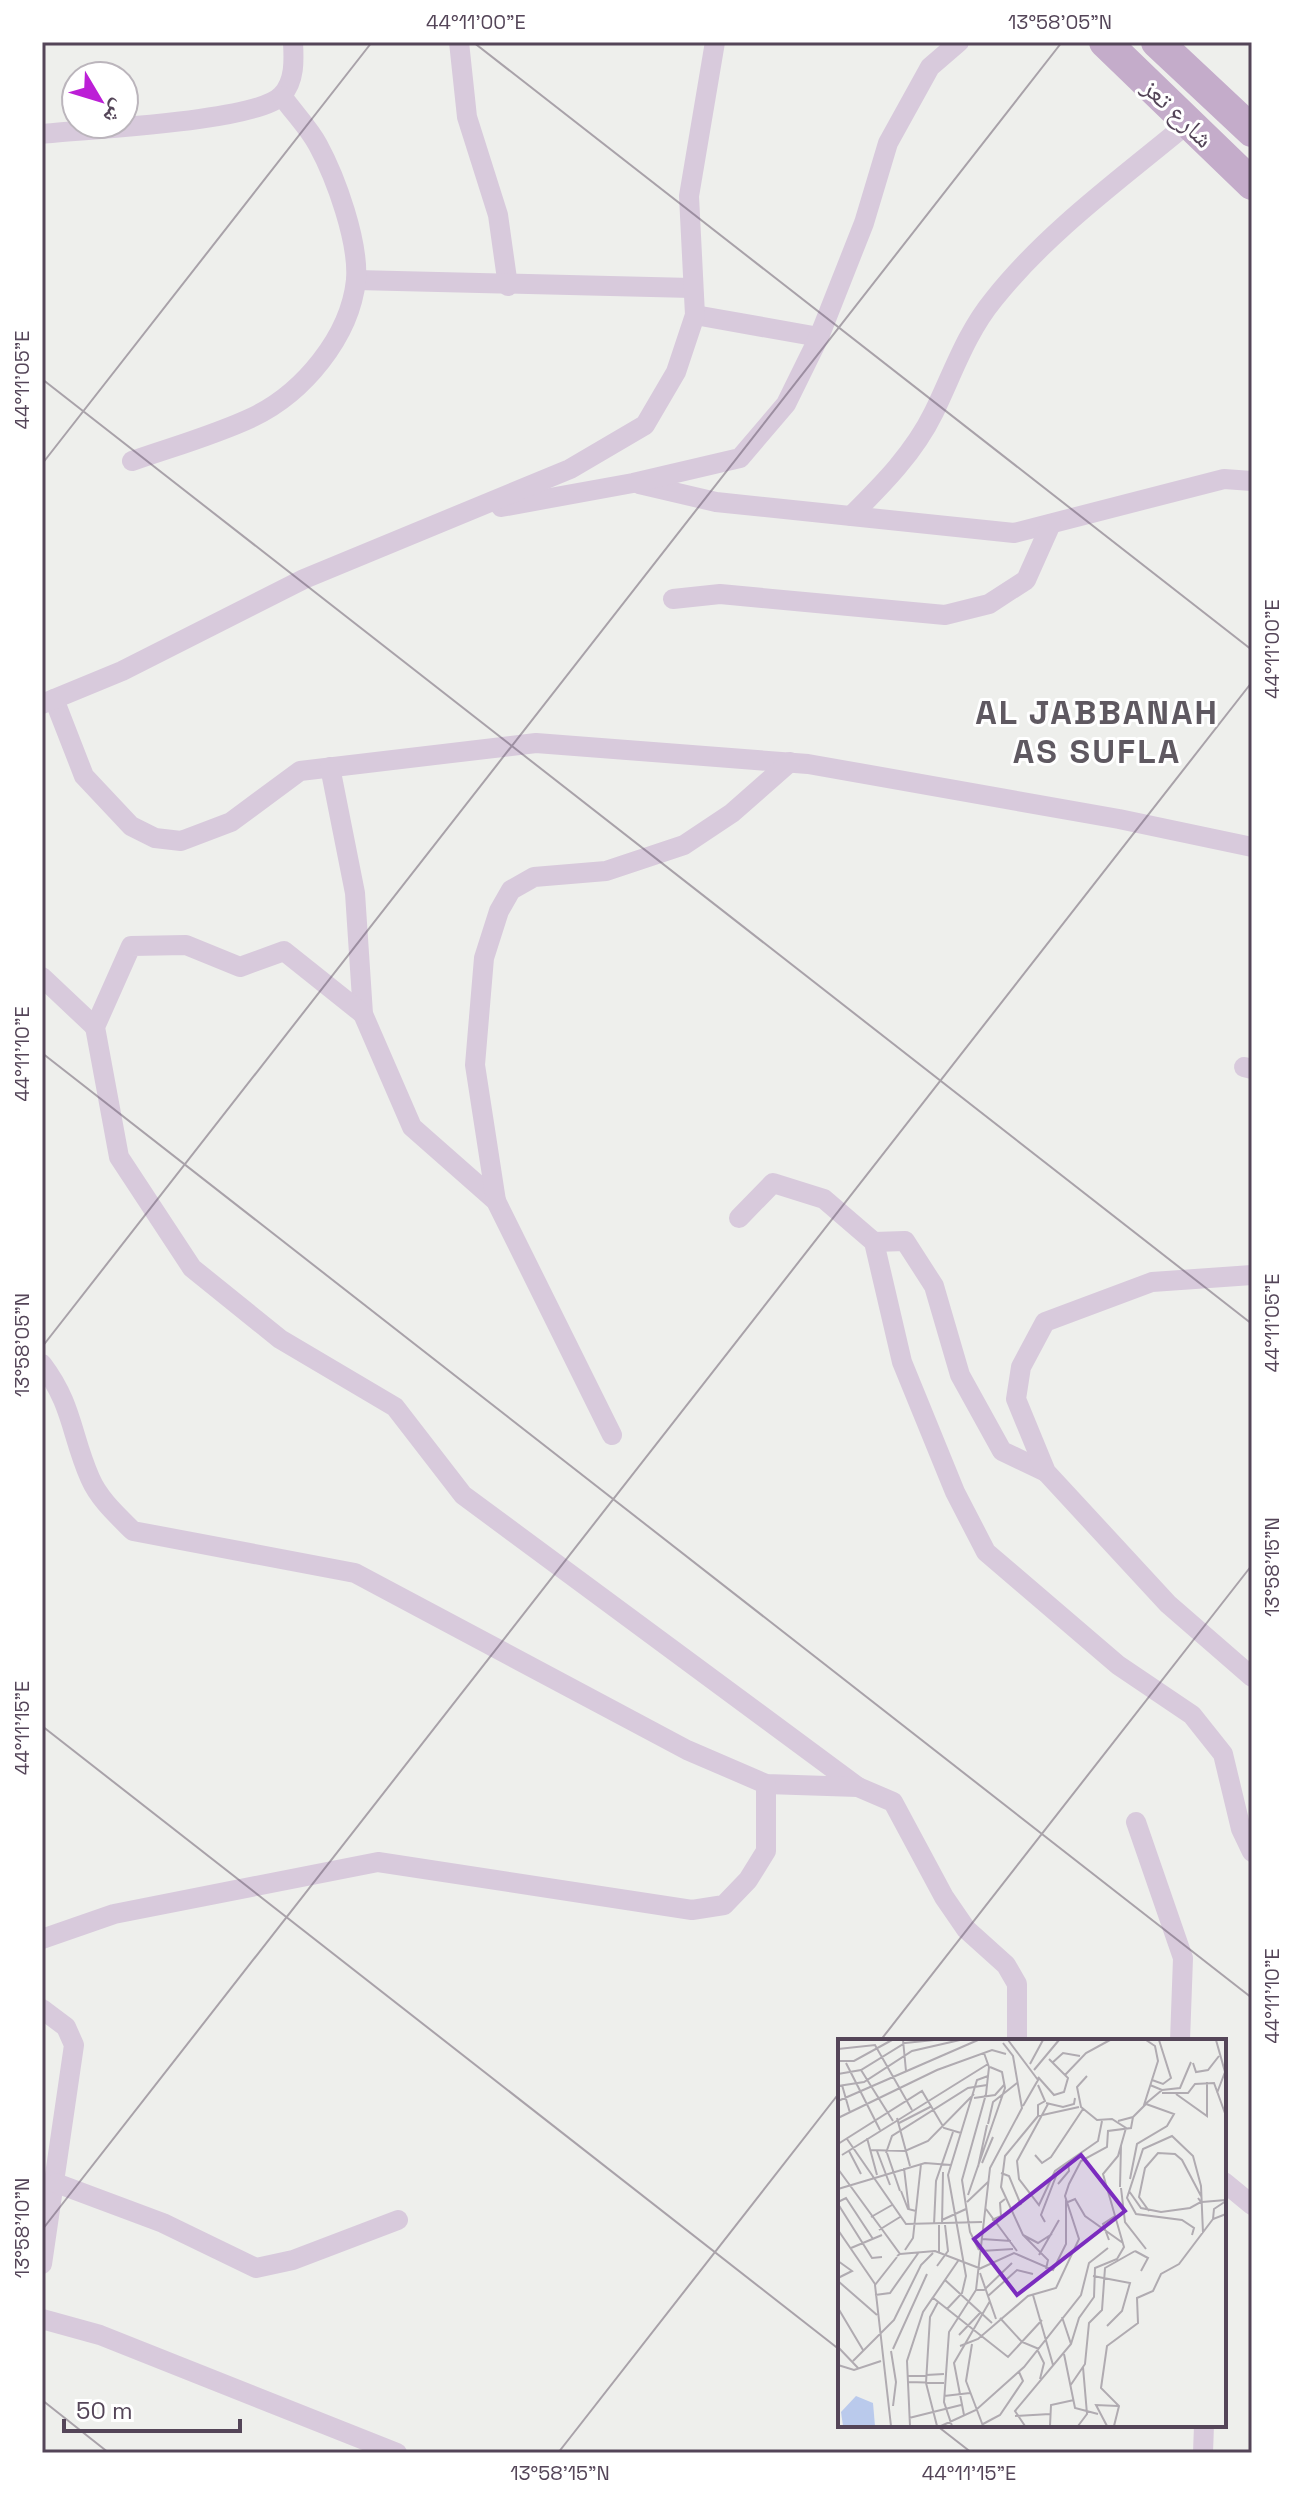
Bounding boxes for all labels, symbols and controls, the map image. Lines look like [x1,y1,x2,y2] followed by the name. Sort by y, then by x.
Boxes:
[426,9,526,35] text: 44°11'00"E
[1008,9,1112,35] text: 13°58'05"N
[60,60,140,140] north arrow
[1134,70,1221,155] street label: شارع تعز
[98,94,134,130] text: ش
[9,331,35,429] text: 44°11'05"E
[1259,599,1285,699] text: 44°11'00"E
[975,691,1219,773] district label: AL JABBANAH AS SUFLA
[9,1006,35,1102] text: 44°11'10"E
[1259,1274,1285,1372] text: 44°11'05"E
[9,1293,35,1397] text: 13°58'05"N
[1259,1517,1285,1617] text: 13°58'15"N
[9,1681,35,1775] text: 44°11'15"E
[1259,1948,1285,2044] text: 44°11'10"E
[838,2039,1226,2427] inset map
[9,2178,35,2278] text: 13°58'10"N
[64,2383,240,2433] scale bar
[76,2395,133,2426] text: 50 m
[510,2460,610,2486] text: 13°58'15"N
[922,2460,1016,2486] text: 44°11'15"E

